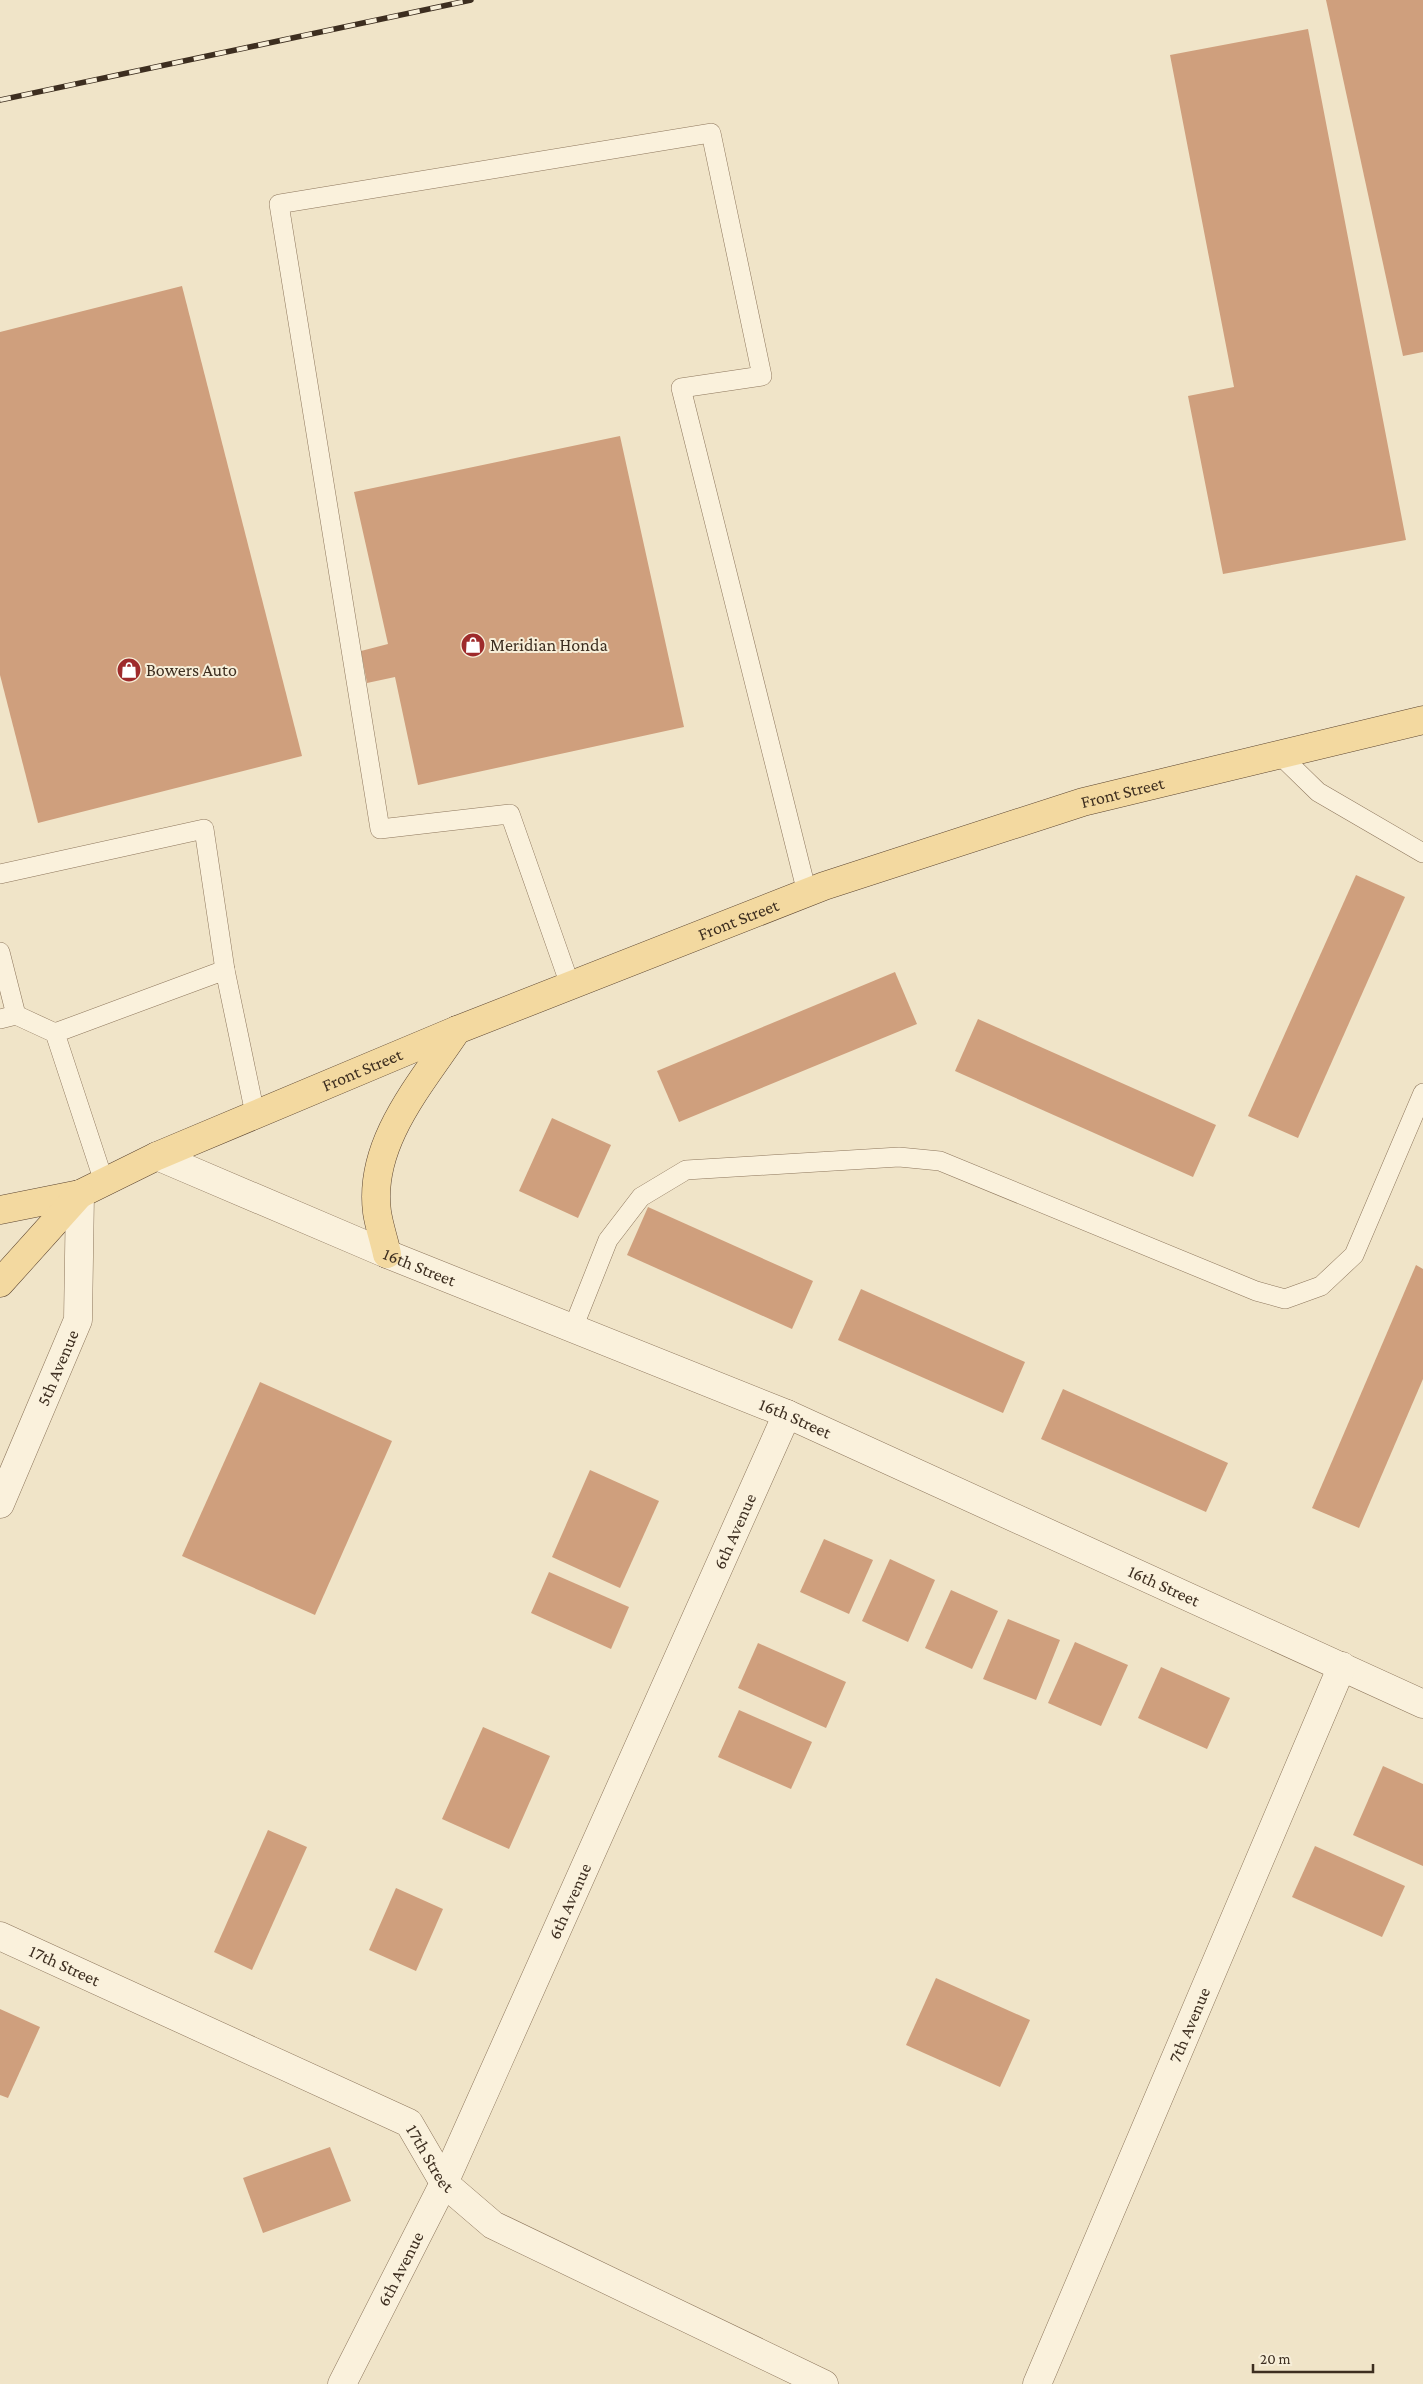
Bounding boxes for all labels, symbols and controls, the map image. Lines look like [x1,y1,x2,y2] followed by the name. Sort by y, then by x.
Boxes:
[460,632,486,658] shop icon: Meridian Honda
[490,635,608,655] place label: Meridian Honda
[116,657,142,683] shop icon: Bowers Auto
[146,660,237,680] place label: Bowers Auto
[1079,773,1167,812] street label: Front Street
[695,894,782,944] street label: Front Street
[319,1044,406,1095] street label: Front Street
[380,1244,460,1291] street label: 16th Street
[33,1327,83,1409] street label: 5th Avenue
[756,1394,835,1443] street label: 16th Street
[709,1490,760,1572] street label: 6th Avenue
[1125,1561,1204,1611] street label: 16th Street
[544,1860,595,1942] street label: 6th Avenue
[26,1941,104,1991] street label: 17th Street
[1165,1984,1214,2066] street label: 7th Avenue
[402,2121,459,2197] street label: 17th Street
[373,2228,428,2310] street label: 6th Avenue
[1253,2342,1373,2374] scale bar
[1260,2351,1291,2367] text: 20 m

